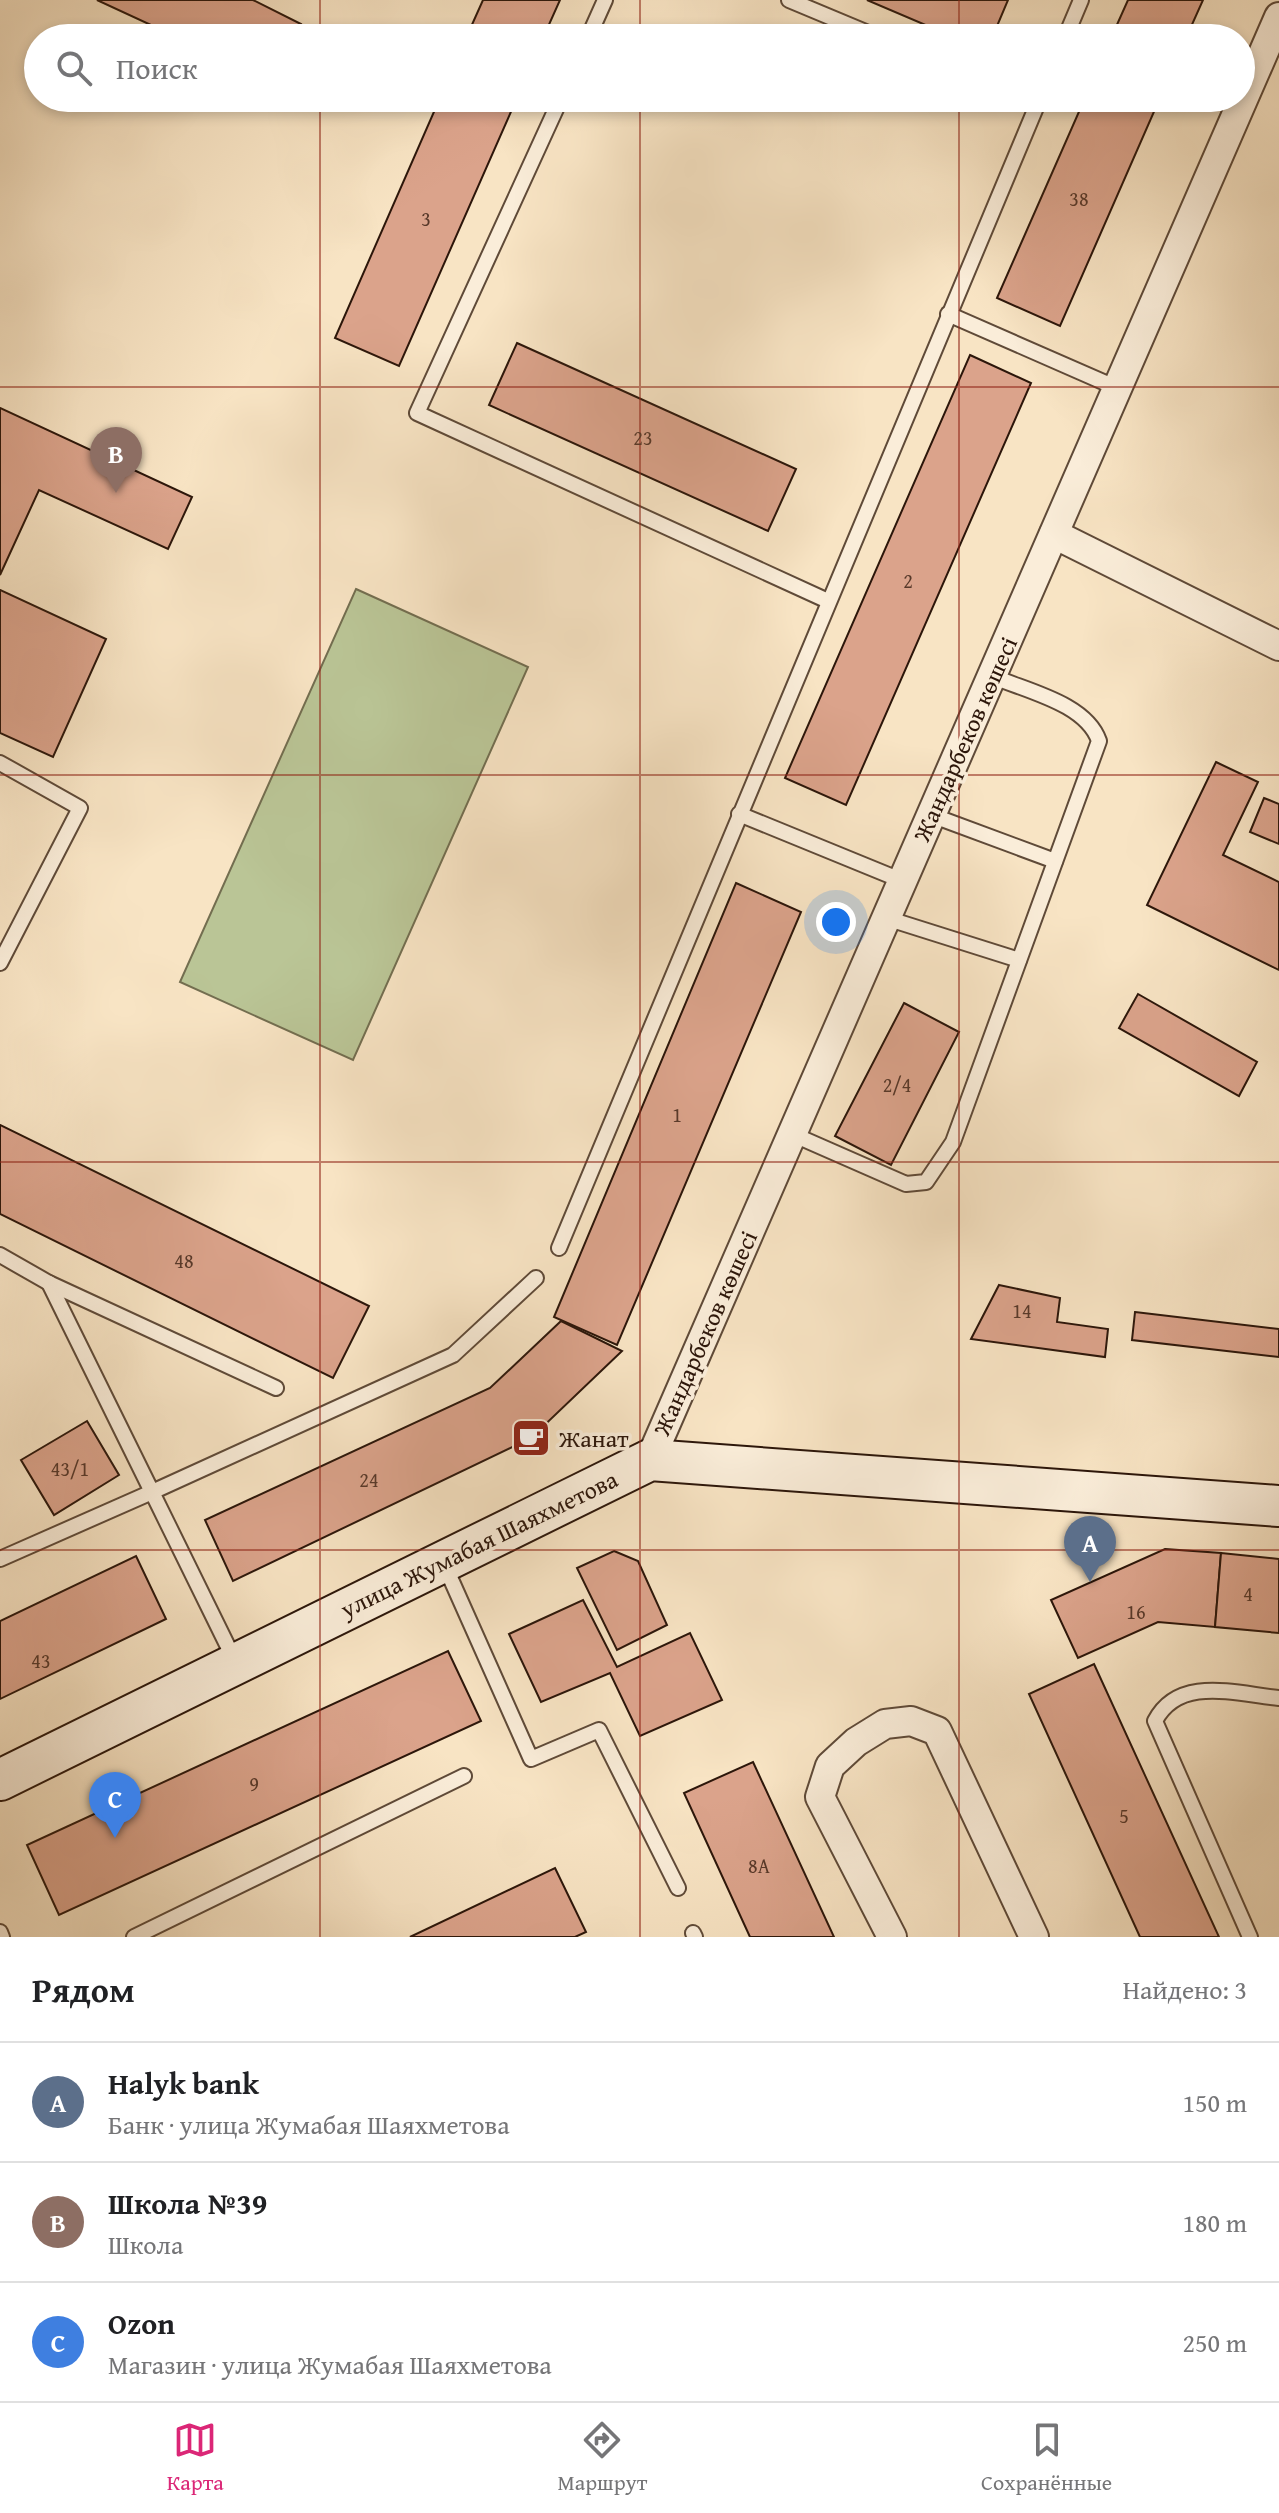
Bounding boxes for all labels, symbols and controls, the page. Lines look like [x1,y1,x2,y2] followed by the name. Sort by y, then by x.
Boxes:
[24,24,1255,112] search box
[52,46,96,90] icon: search
[116,46,198,90] text: Поиск
[1069,184,1089,213] house number: 38
[421,204,431,233] house number: 3
[633,423,653,452] house number: 23
[90,427,142,493] pin: B
[903,566,913,595] house number: 2
[904,631,1026,848] street label: Жандарбеков көшесі
[816,902,856,942] your location
[883,1070,911,1099] house number: 2/4
[672,1100,682,1129] house number: 1
[644,1225,766,1442] street label: Жандарбеков көшесі
[174,1246,194,1275] house number: 48
[1012,1296,1032,1325] house number: 14
[510,1417,552,1459] cafe icon: Жанат
[558,1421,629,1456] place label: Жанат
[51,1454,89,1483] house number: 43/1
[334,1461,624,1627] street label: улица Жумабая Шаяхметова
[359,1465,379,1494] house number: 24
[1064,1516,1116,1582] pin: A
[1243,1579,1253,1608] house number: 4
[1126,1597,1146,1626] house number: 16
[31,1646,51,1675] house number: 43
[249,1769,259,1798] house number: 9
[89,1772,141,1838] pin: C
[1119,1801,1129,1830] house number: 5
[748,1851,770,1880] house number: 8А
[32,1965,135,2014] text: Рядом
[1123,1970,1247,2009] text: Найдено: 3
[108,2061,259,2105] text: Halyk bank
[50,2083,66,2122] text: A
[1182,2083,1247,2122] text: 150 m
[108,2105,510,2144] text: Банк · улица Жумабая Шаяхметова
[108,2181,267,2225] text: Школа №39
[50,2203,66,2242] text: B
[1182,2203,1247,2242] text: 180 m
[108,2225,183,2264] text: Школа
[108,2301,175,2345] text: Ozon
[51,2323,65,2362] text: C
[1182,2323,1247,2362] text: 250 m
[108,2345,552,2384] text: Магазин · улица Жумабая Шаяхметова
[167,2418,224,2498] tab: Карта
[557,2418,647,2498] tab: Маршрут
[981,2418,1112,2498] tab: Сохранённые

